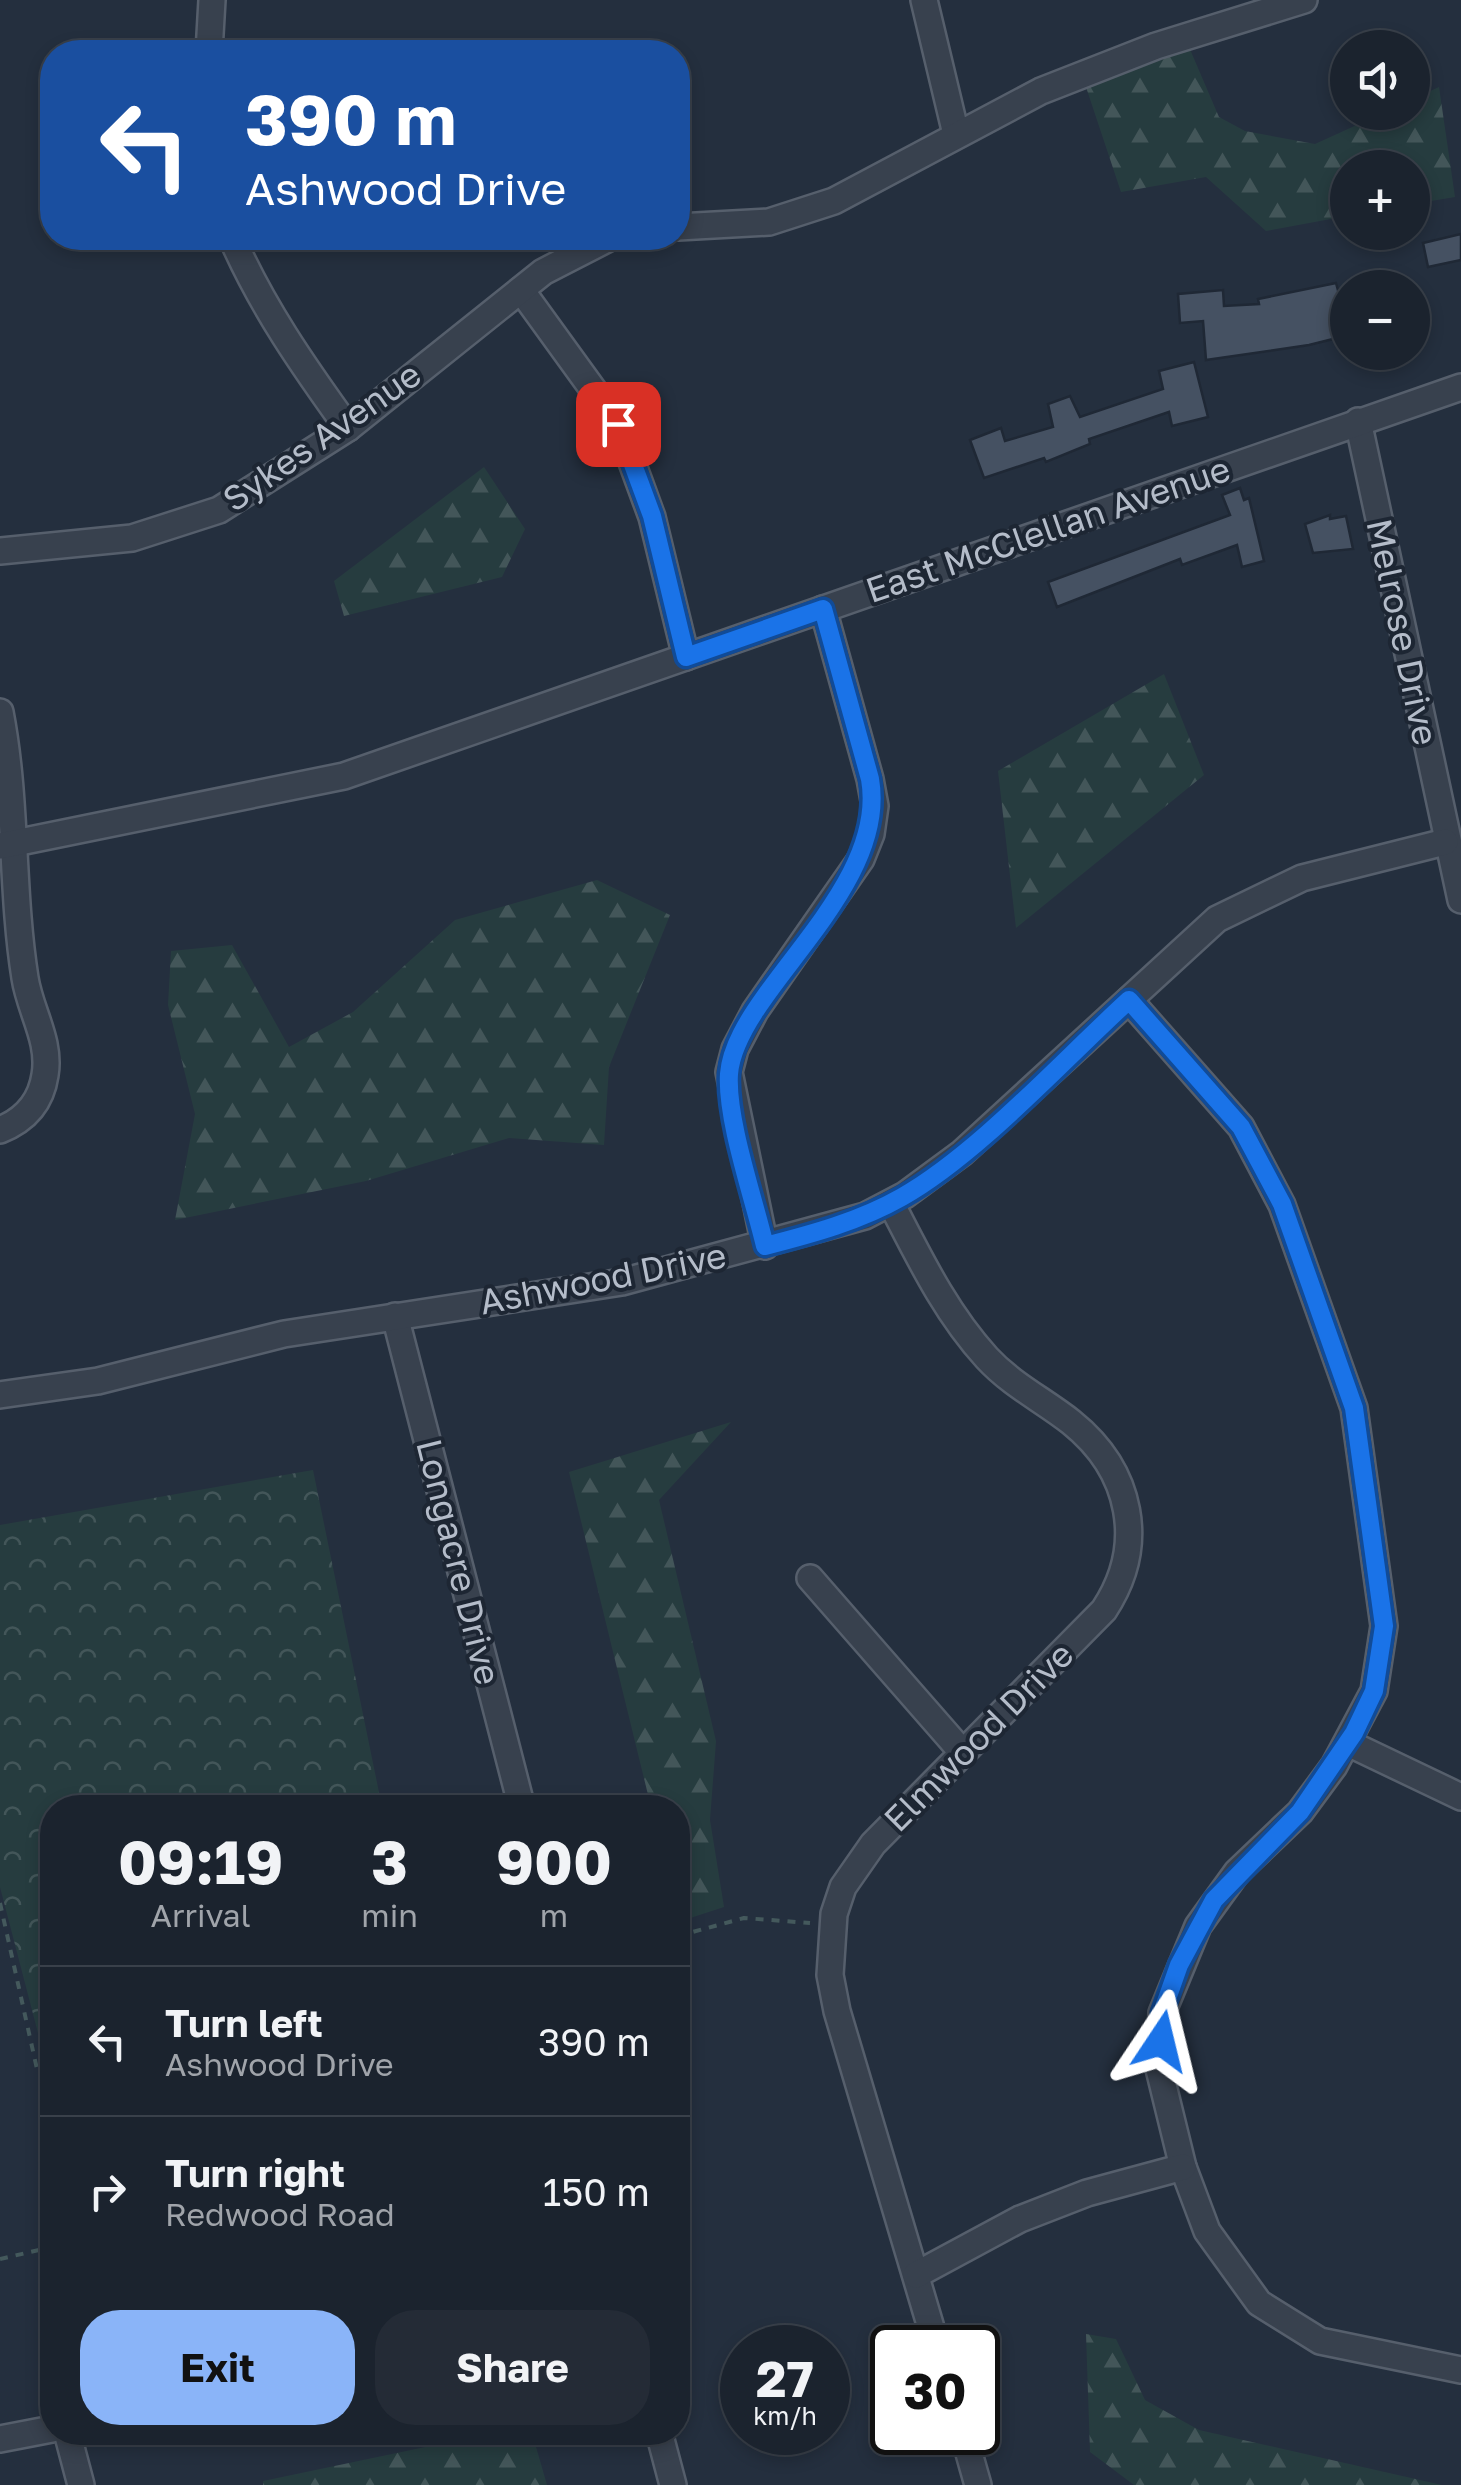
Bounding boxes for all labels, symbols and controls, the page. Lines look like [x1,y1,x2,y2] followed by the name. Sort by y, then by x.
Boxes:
[1330,30,1430,370] map controls
[1330,30,1430,130] button: sound
[245,76,456,160] text: 390 m
[80,80,210,210] icon: left
[1330,150,1430,250] button: +
[245,161,566,215] text: Ashwood Drive
[1330,270,1430,370] button: −
[214,352,428,520] street label: Sykes Avenue
[576,382,661,467] pin
[591,397,646,452] icon: arrive
[860,447,1235,611] street label: East McClellan Avenue
[1359,515,1447,749] street label: Melrose Drive
[476,1234,730,1322] street label: Ashwood Drive
[408,1435,510,1689] street label: Longacre Drive
[875,1633,1082,1840] street label: Elmwood Drive
[118,1825,283,1897] text: 09:19
[371,1825,408,1897] text: 3
[496,1825,612,1897] text: 900
[151,1896,251,1934] text: Arrival
[361,1896,418,1934] text: min
[540,1896,568,1934] text: m
[1109,1989,1213,2093] position arrow
[165,2000,323,2045] text: Turn left
[80,2014,135,2069] icon: left
[538,2019,650,2064] text: 390 m
[165,2045,394,2083] text: Ashwood Drive
[165,2150,345,2195] text: Turn right
[80,2164,135,2219] icon: right
[543,2169,650,2214] text: 150 m
[165,2195,395,2233] text: Redwood Road
[80,2310,355,2425] button: Exit
[375,2310,650,2425] button: Share
[870,2325,1000,2455] speed limit sign: 30
[756,2348,814,2408] text: 27
[753,2400,817,2431] text: km/h

